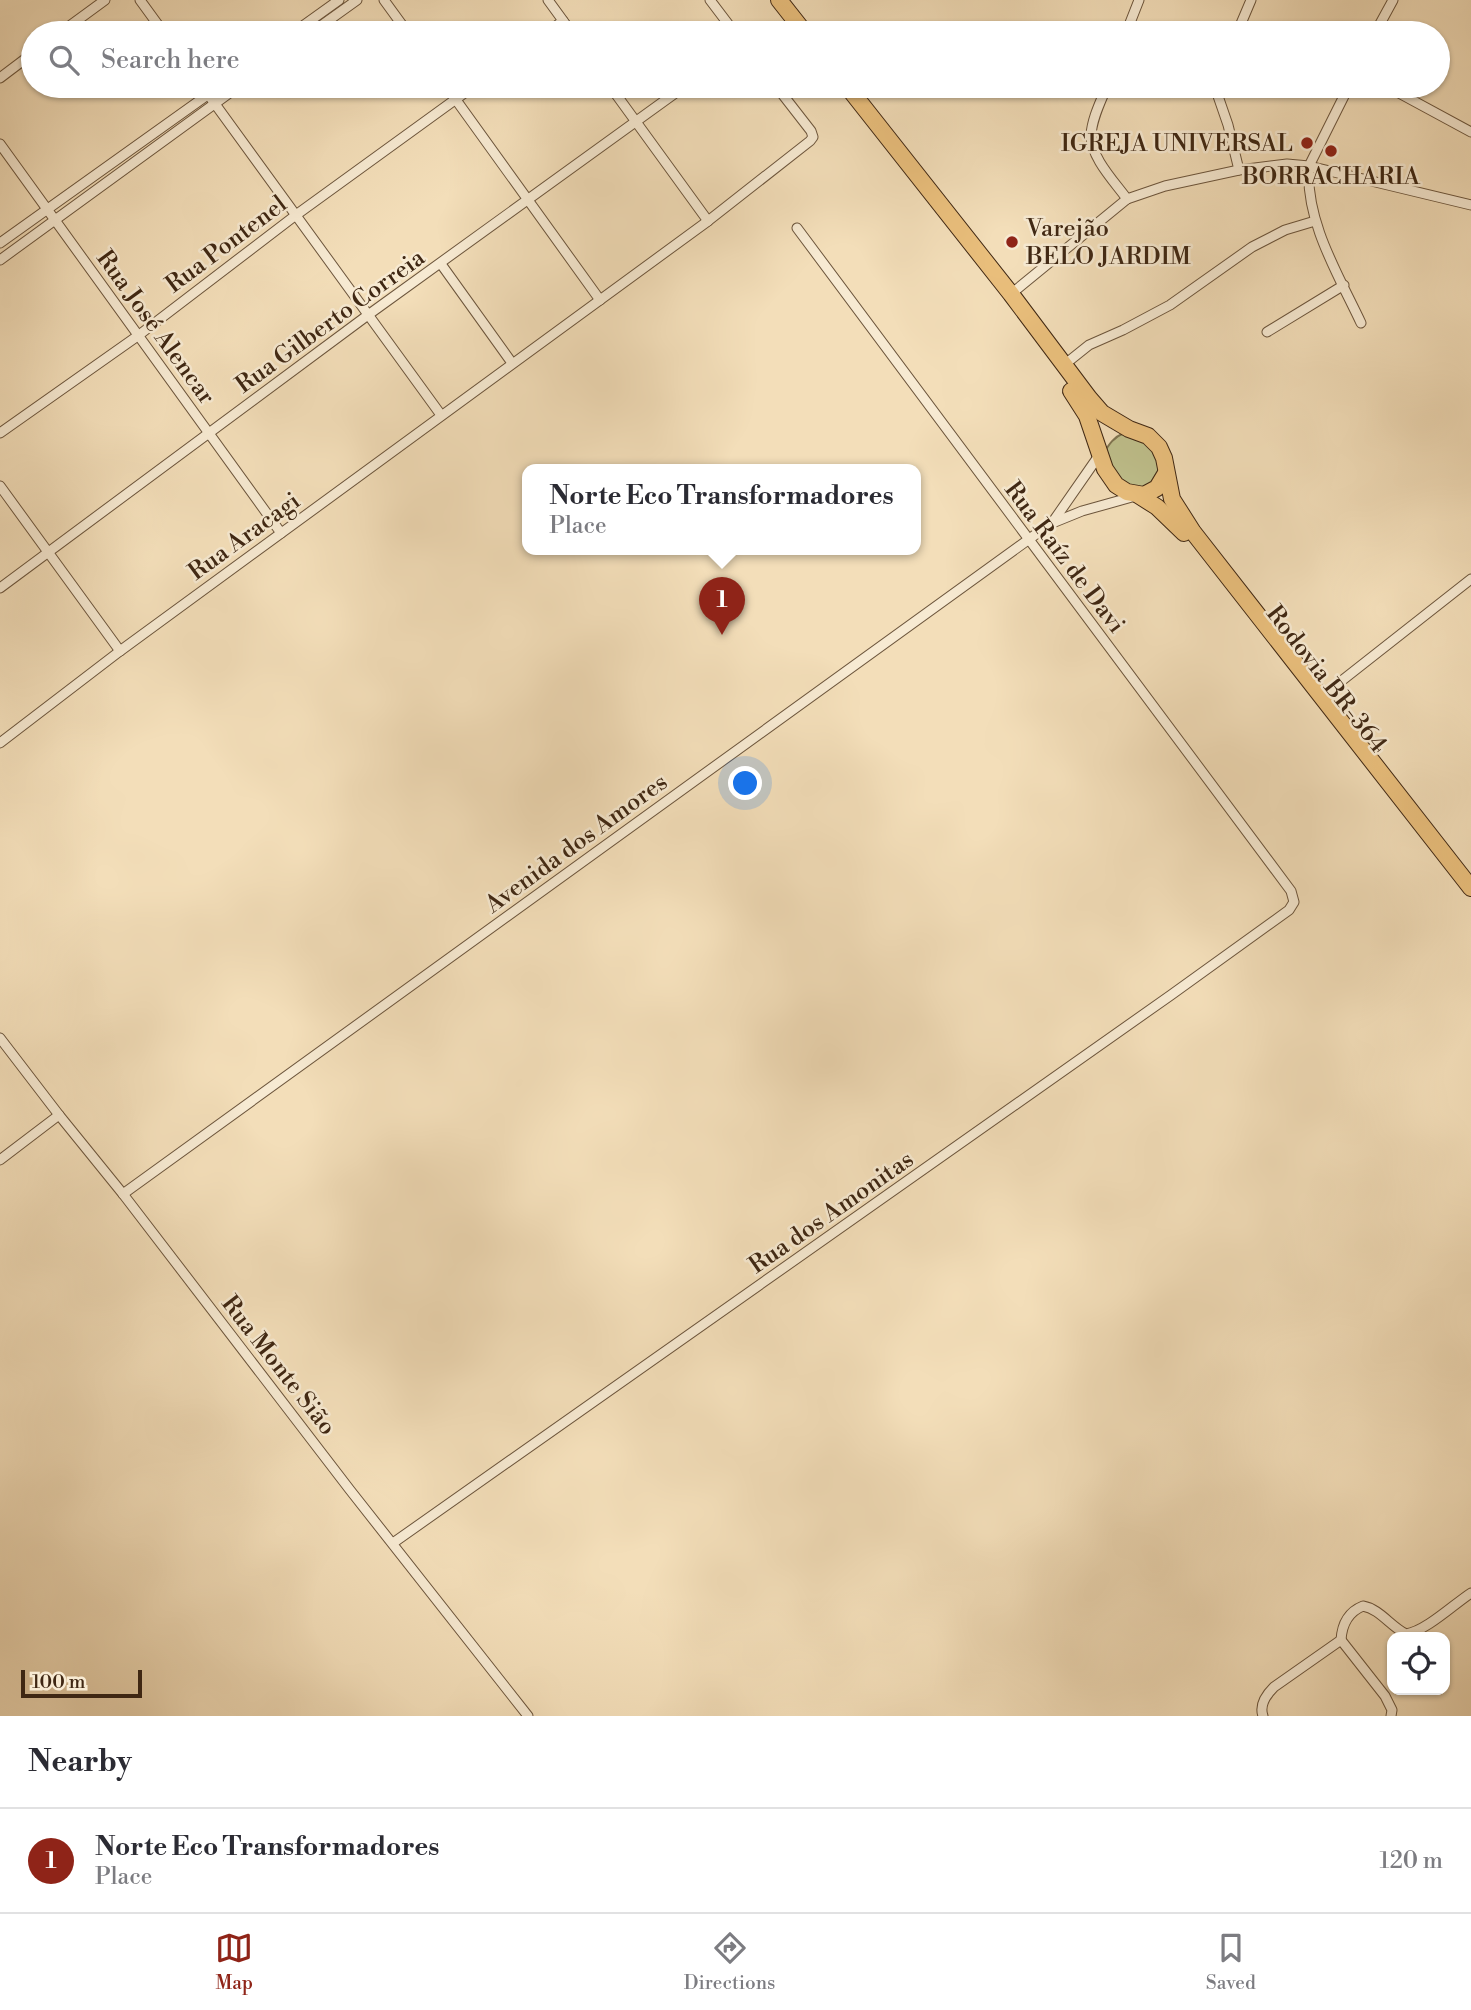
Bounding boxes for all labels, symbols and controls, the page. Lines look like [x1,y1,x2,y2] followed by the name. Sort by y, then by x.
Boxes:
[21,21,1450,98] search box
[45,41,83,79] icon: search
[101,44,240,76] text: Search here
[1061,129,1293,159] place label: IGREJA UNIVERSAL
[1299,135,1315,151] marker: IGREJA UNIVERSAL
[1323,143,1339,159] marker: BORRACHARIA
[1241,162,1421,192] place label: BORRACHARIA
[160,190,293,300] street label: Rua Pontenel
[1025,214,1191,272] place label: Varejão BELO JARDIM
[1004,234,1020,250] marker: Varejão BELO JARDIM
[230,243,432,401] street label: Rua Gilberto Correia
[89,245,221,411] street label: Rua José Alencar
[522,464,921,555] popup
[997,476,1131,639] street label: Rua Raíz de Davi
[549,480,894,512] text: Norte Eco Transformadores
[183,486,306,587] street label: Rua Aracagi
[549,512,607,540] text: Place
[699,577,745,635] pin: 1
[1259,600,1393,760] street label: Rodovia BR-364
[728,766,762,800] your location
[479,768,674,921] street label: Avenida dos Amores
[743,1145,920,1281] street label: Rua dos Amonitas
[214,1290,342,1441] street label: Rua Monte Sião
[1387,1632,1450,1695] map controls
[1387,1632,1450,1695] button: locate
[21,1667,142,1699] scale bar
[32,1670,85,1694] text: 100 m
[28,1743,132,1781] text: Nearby
[95,1831,439,1863] text: Norte Eco Transformadores
[45,1847,57,1875] text: 1
[1379,1847,1443,1875] text: 120 m
[95,1863,152,1891] text: Place
[215,1929,253,1995] tab: Map
[684,1929,775,1995] tab: Directions
[1206,1929,1256,1995] tab: Saved

